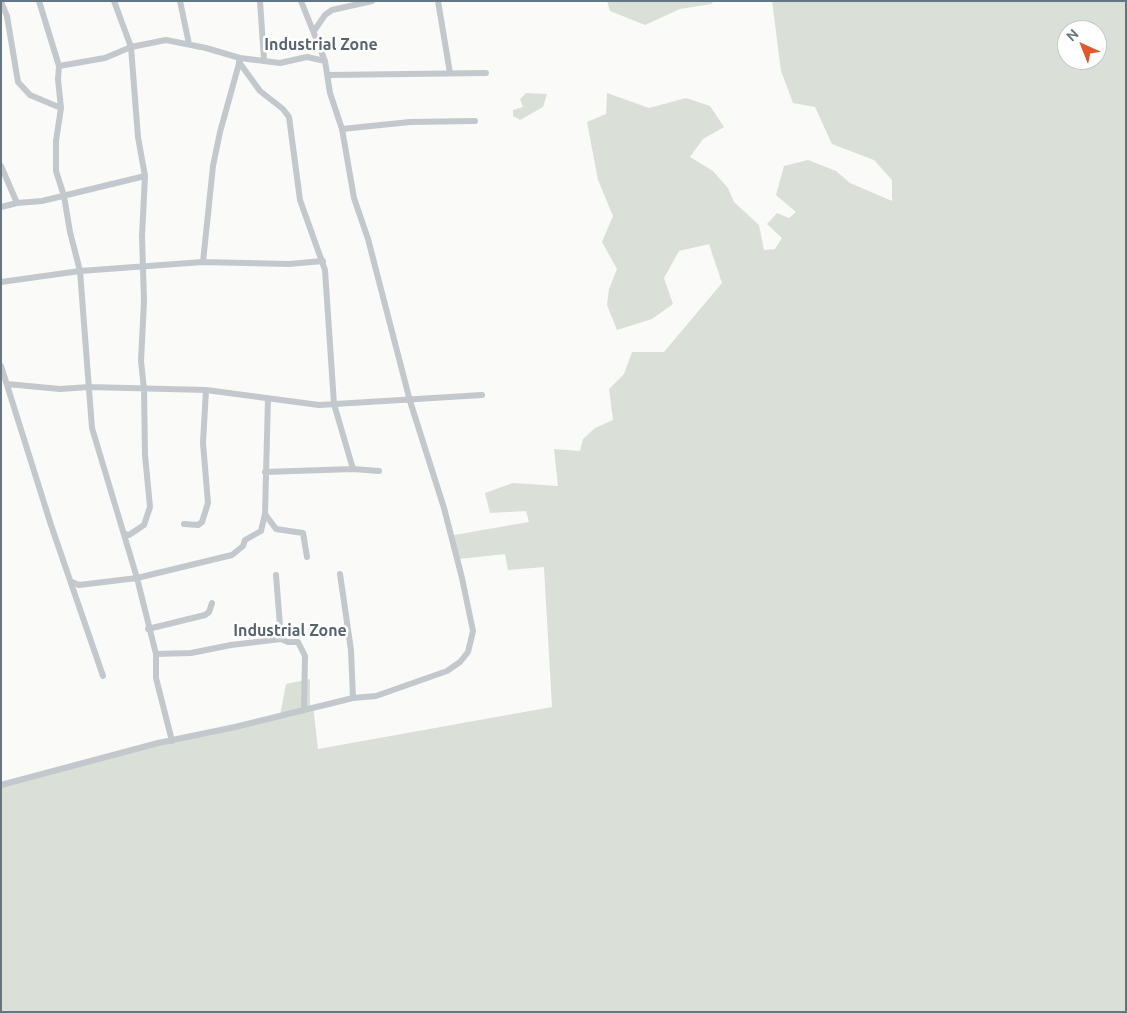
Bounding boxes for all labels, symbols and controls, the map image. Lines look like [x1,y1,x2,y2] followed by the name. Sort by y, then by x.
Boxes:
[1057,20,1107,70] north arrow
[1063,26,1082,44] text: N
[264,35,378,55] district label: Industrial Zone
[233,621,347,641] district label: Industrial Zone

